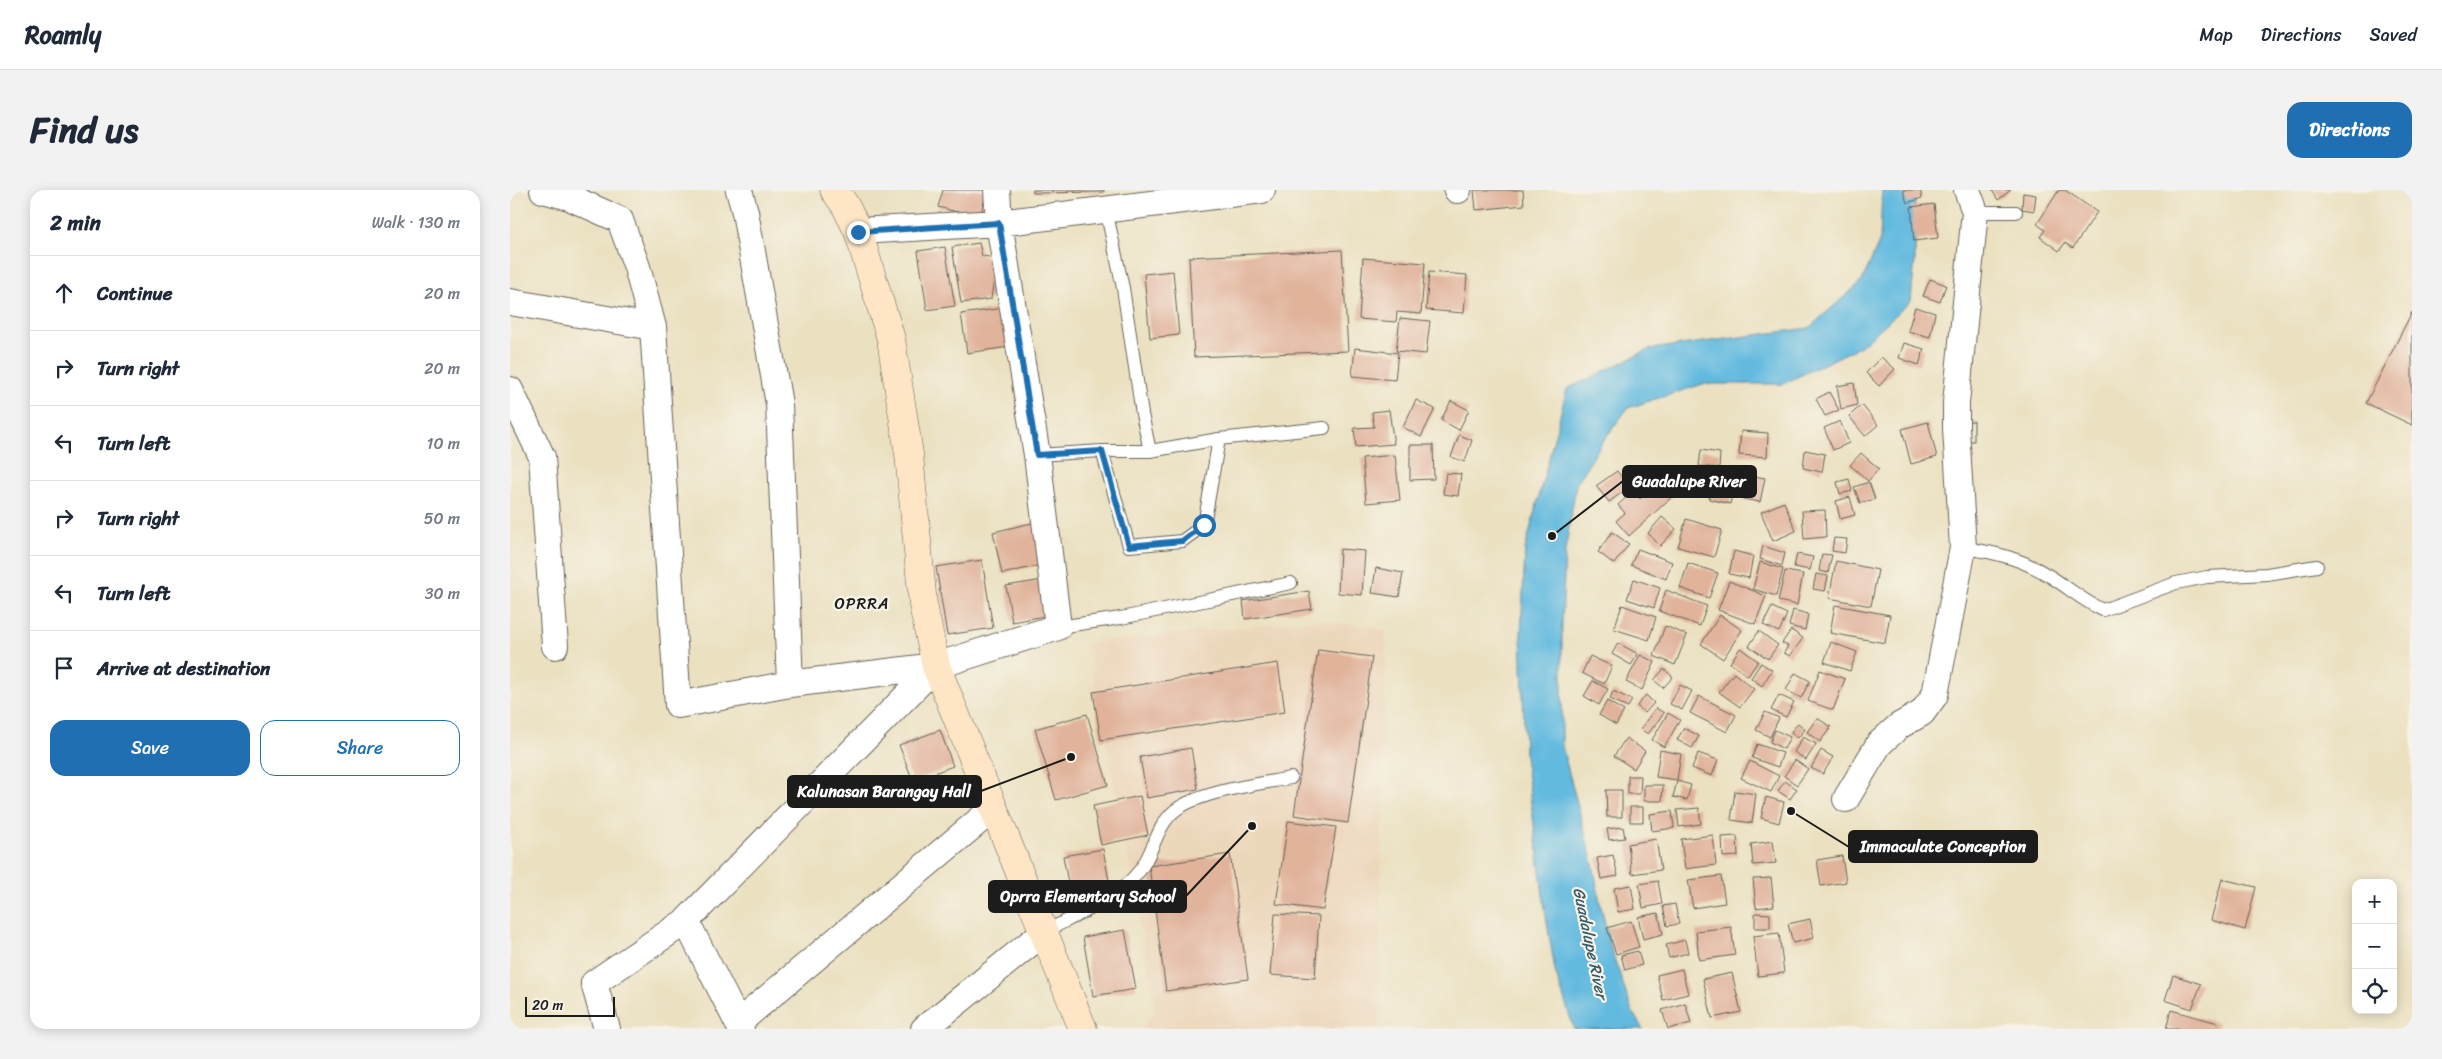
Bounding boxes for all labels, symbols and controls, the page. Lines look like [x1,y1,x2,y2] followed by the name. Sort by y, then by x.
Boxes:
[25,14,101,56] text: Roamly
[2200,19,2233,51] text: Map
[2261,19,2342,51] text: Directions
[2370,19,2417,51] text: Saved
[30,99,138,161] text: Find us
[2287,102,2412,158] button: Directions
[50,204,101,242] text: 2 min
[372,208,460,237] text: Walk · 130 m
[847,221,870,244] route end
[97,277,173,310] text: Continue
[50,279,78,307] icon: ahead
[424,279,460,308] text: 20 m
[97,352,179,385] text: Turn right
[50,354,78,382] icon: right
[424,354,460,383] text: 20 m
[97,427,170,460] text: Turn left
[50,429,78,457] icon: left
[427,429,460,458] text: 10 m
[1623,466,1756,497] callout: Guadalupe River
[1631,467,1747,496] text: Guadalupe River
[97,502,179,535] text: Turn right
[50,504,78,532] icon: right
[424,504,460,533] text: 50 m
[1193,514,1216,537] route start
[97,577,170,610] text: Turn left
[50,579,78,607] icon: left
[425,579,460,608] text: 30 m
[834,589,890,618] district label: OPRRA
[97,652,270,685] text: Arrive at destination
[50,654,78,682] icon: arrive
[50,720,250,776] button: Save
[260,720,460,776] button: Share
[788,776,981,807] callout: Kalunasan Barangay Hall
[796,777,972,806] text: Kalunasan Barangay Hall
[1849,831,2037,862] callout: Immaculate Conception
[1859,832,2026,861] text: Immaculate Conception
[2352,879,2397,1014] map controls
[2352,879,2397,924] button: +
[989,881,1186,912] callout: Oprra Elementary School
[999,882,1177,911] text: Oprra Elementary School
[1565,885,1617,1005] water label: Guadalupe River
[2352,924,2397,969] button: −
[2352,969,2397,1014] button: locate
[532,993,563,1018] text: 20 m
[525,994,615,1017] scale bar

